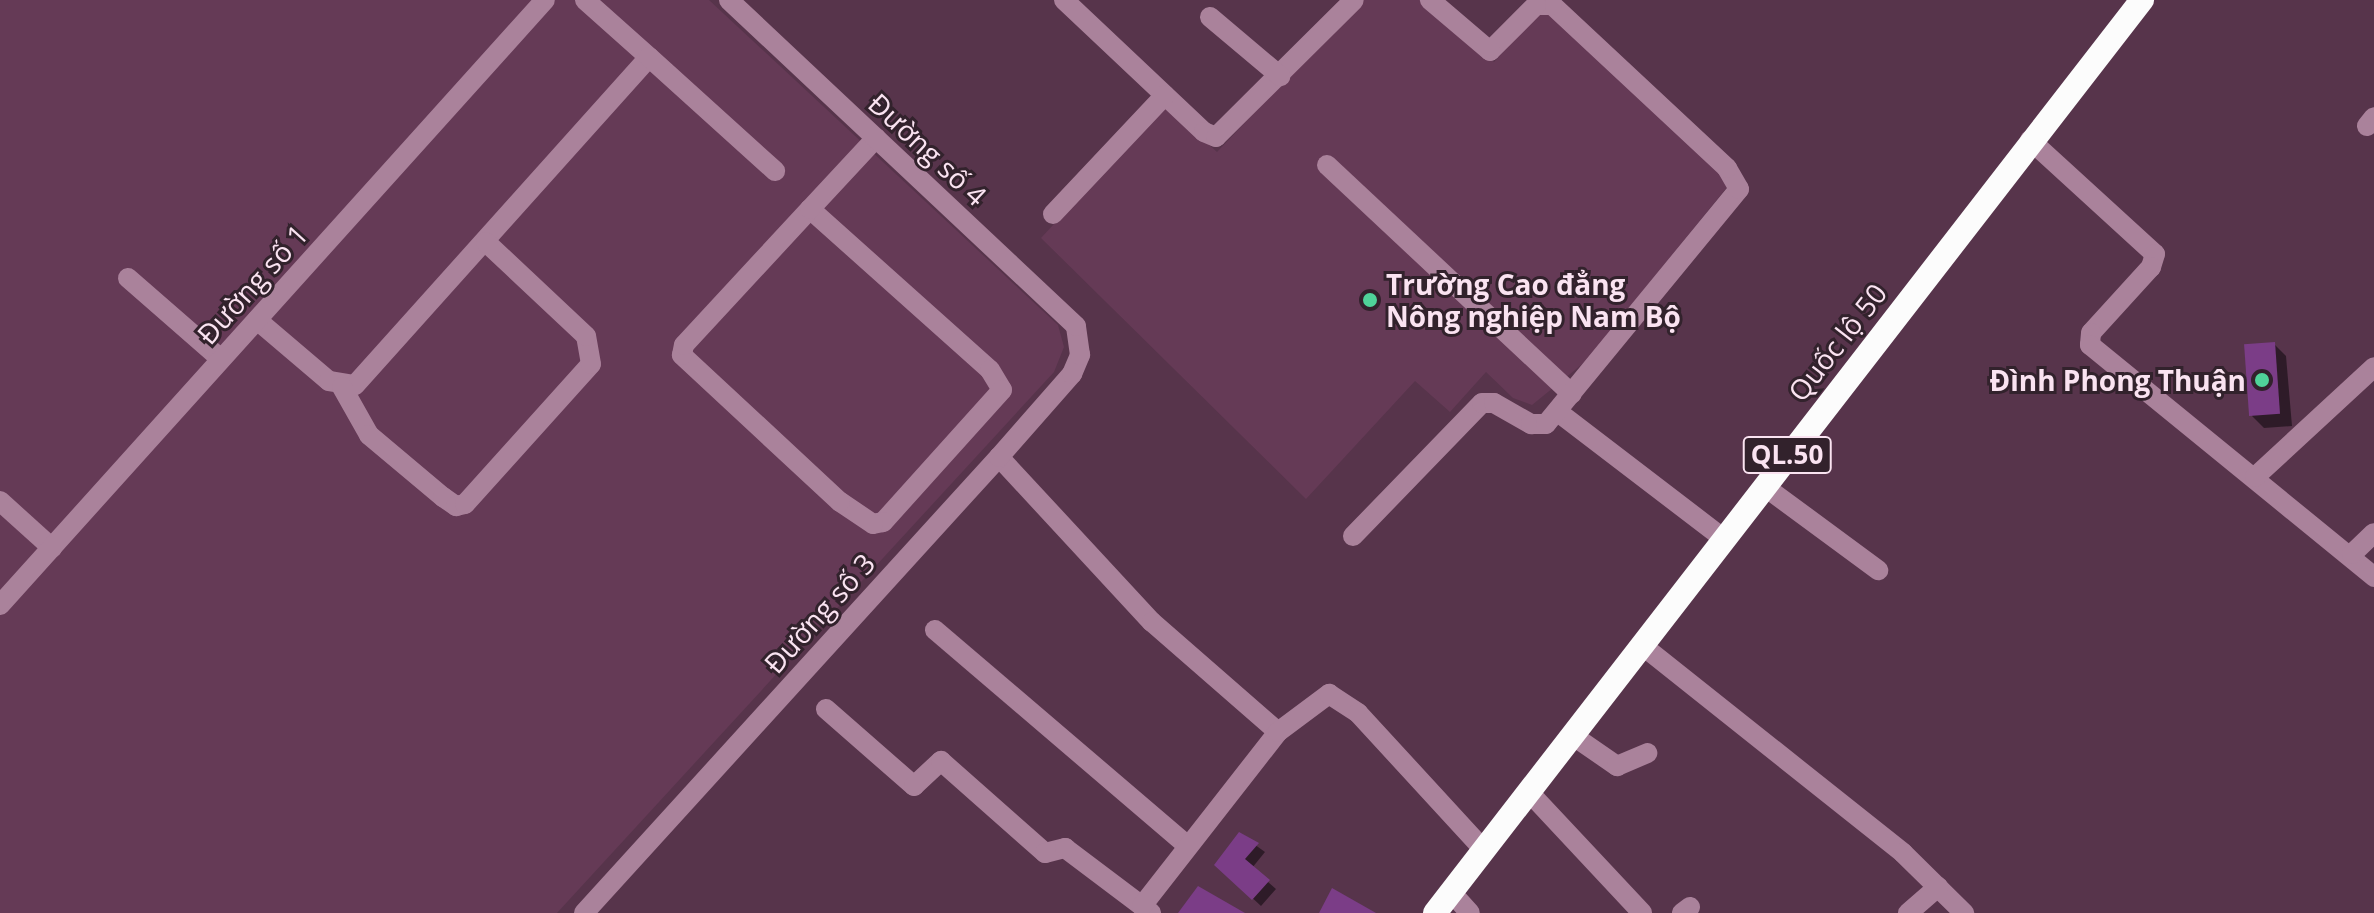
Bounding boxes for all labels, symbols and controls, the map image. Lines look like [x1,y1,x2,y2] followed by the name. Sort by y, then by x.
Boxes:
[862,86,994,212] street label: Đường số 4
[190,217,314,351] street label: Đường số 1
[1386,267,1681,333] place label: Trường Cao đẳng Nông nghiệp Nam Bộ
[1781,277,1893,407] street label: Quốc lộ 50
[1361,291,1379,309] marker: Trường Cao đẳng Nông nghiệp Nam Bộ
[1990,363,2246,397] place label: Đình Phong Thuận
[2253,371,2271,389] marker: Đình Phong Thuận
[1741,433,1833,477] road number: QL.50
[757,546,881,680] street label: Đường số 3

